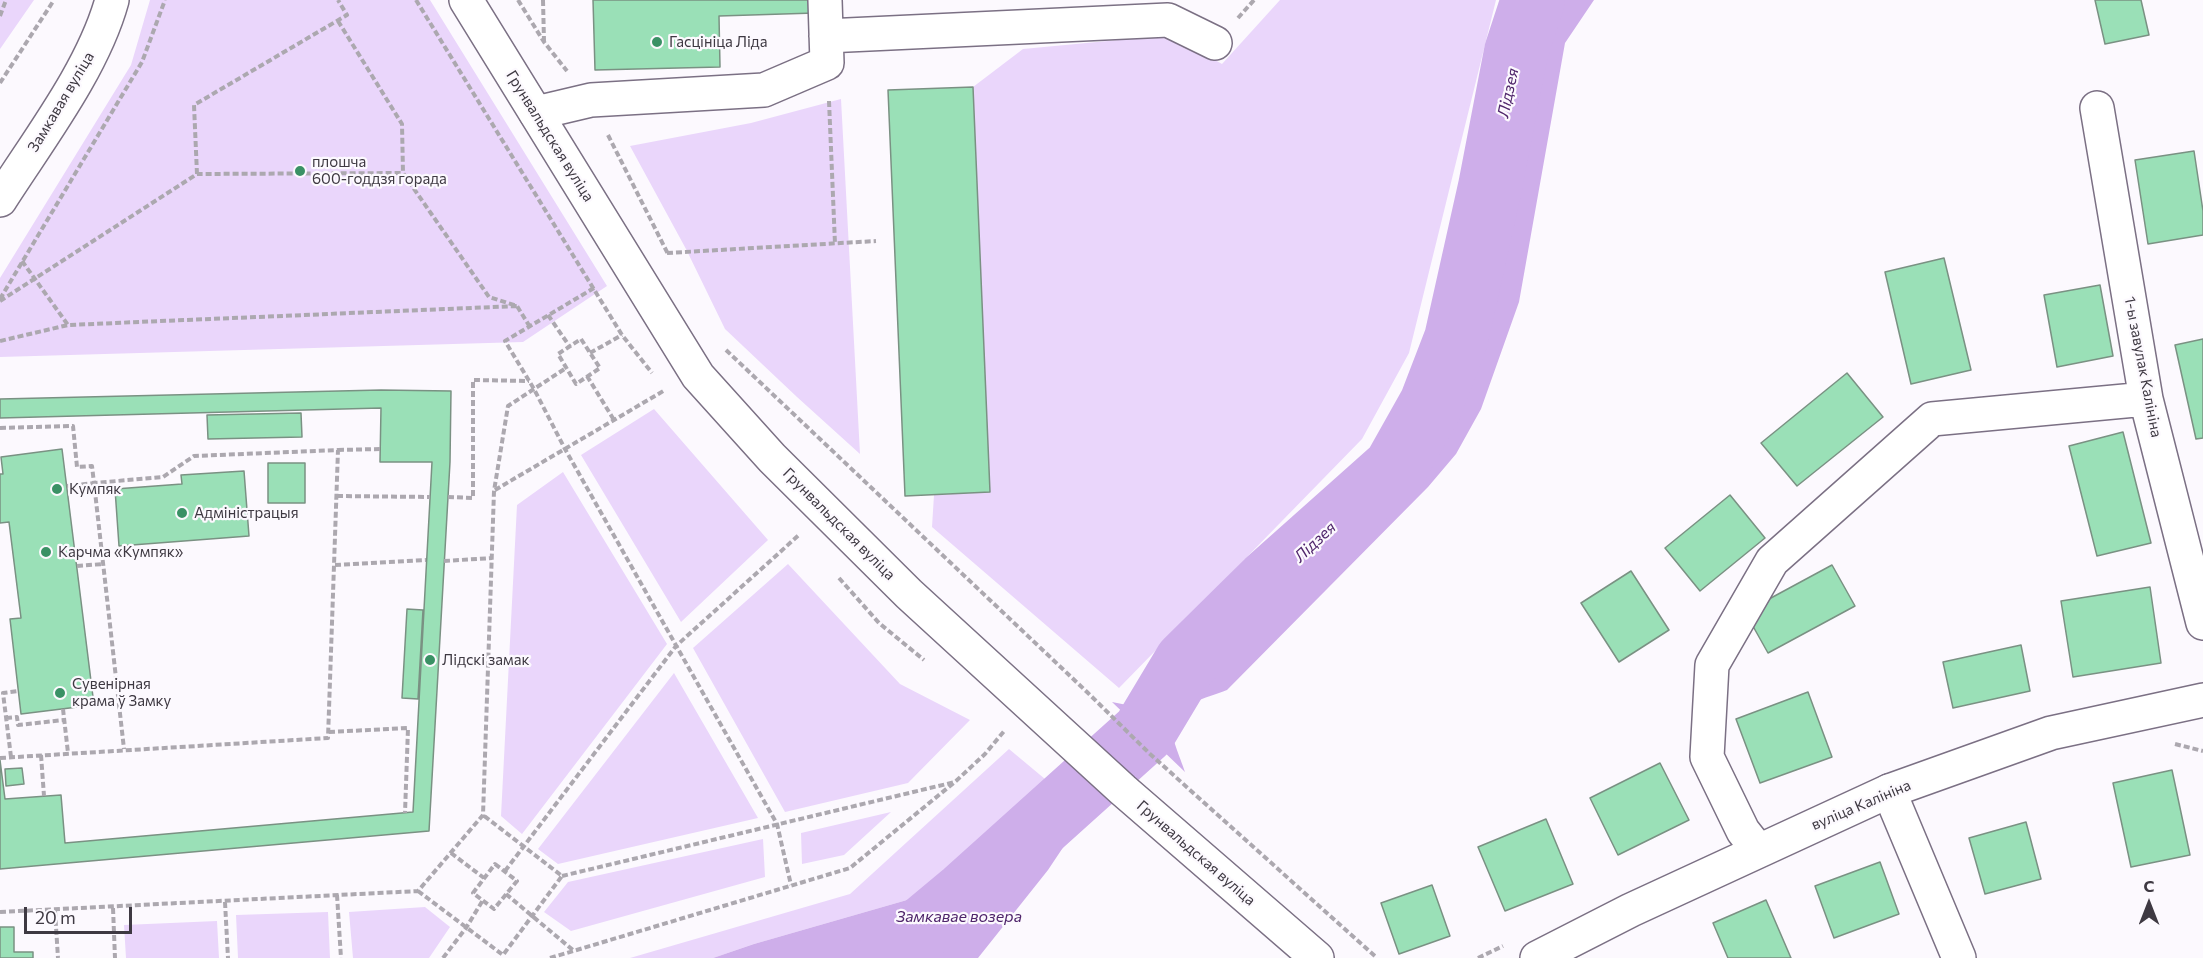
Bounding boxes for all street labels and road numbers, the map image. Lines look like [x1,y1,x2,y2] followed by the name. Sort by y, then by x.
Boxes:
[24,49,98,155] street label: Замкавая вуліца
[502,67,598,205] street label: Грунвальдская вуліца
[2121,295,2165,439] street label: 1-ы завулак Калініна
[779,464,899,584] street label: Грунвальдская вуліца
[1809,776,1913,834] street label: вуліца Калініна
[1133,797,1259,909] street label: Грунвальдская вуліца

